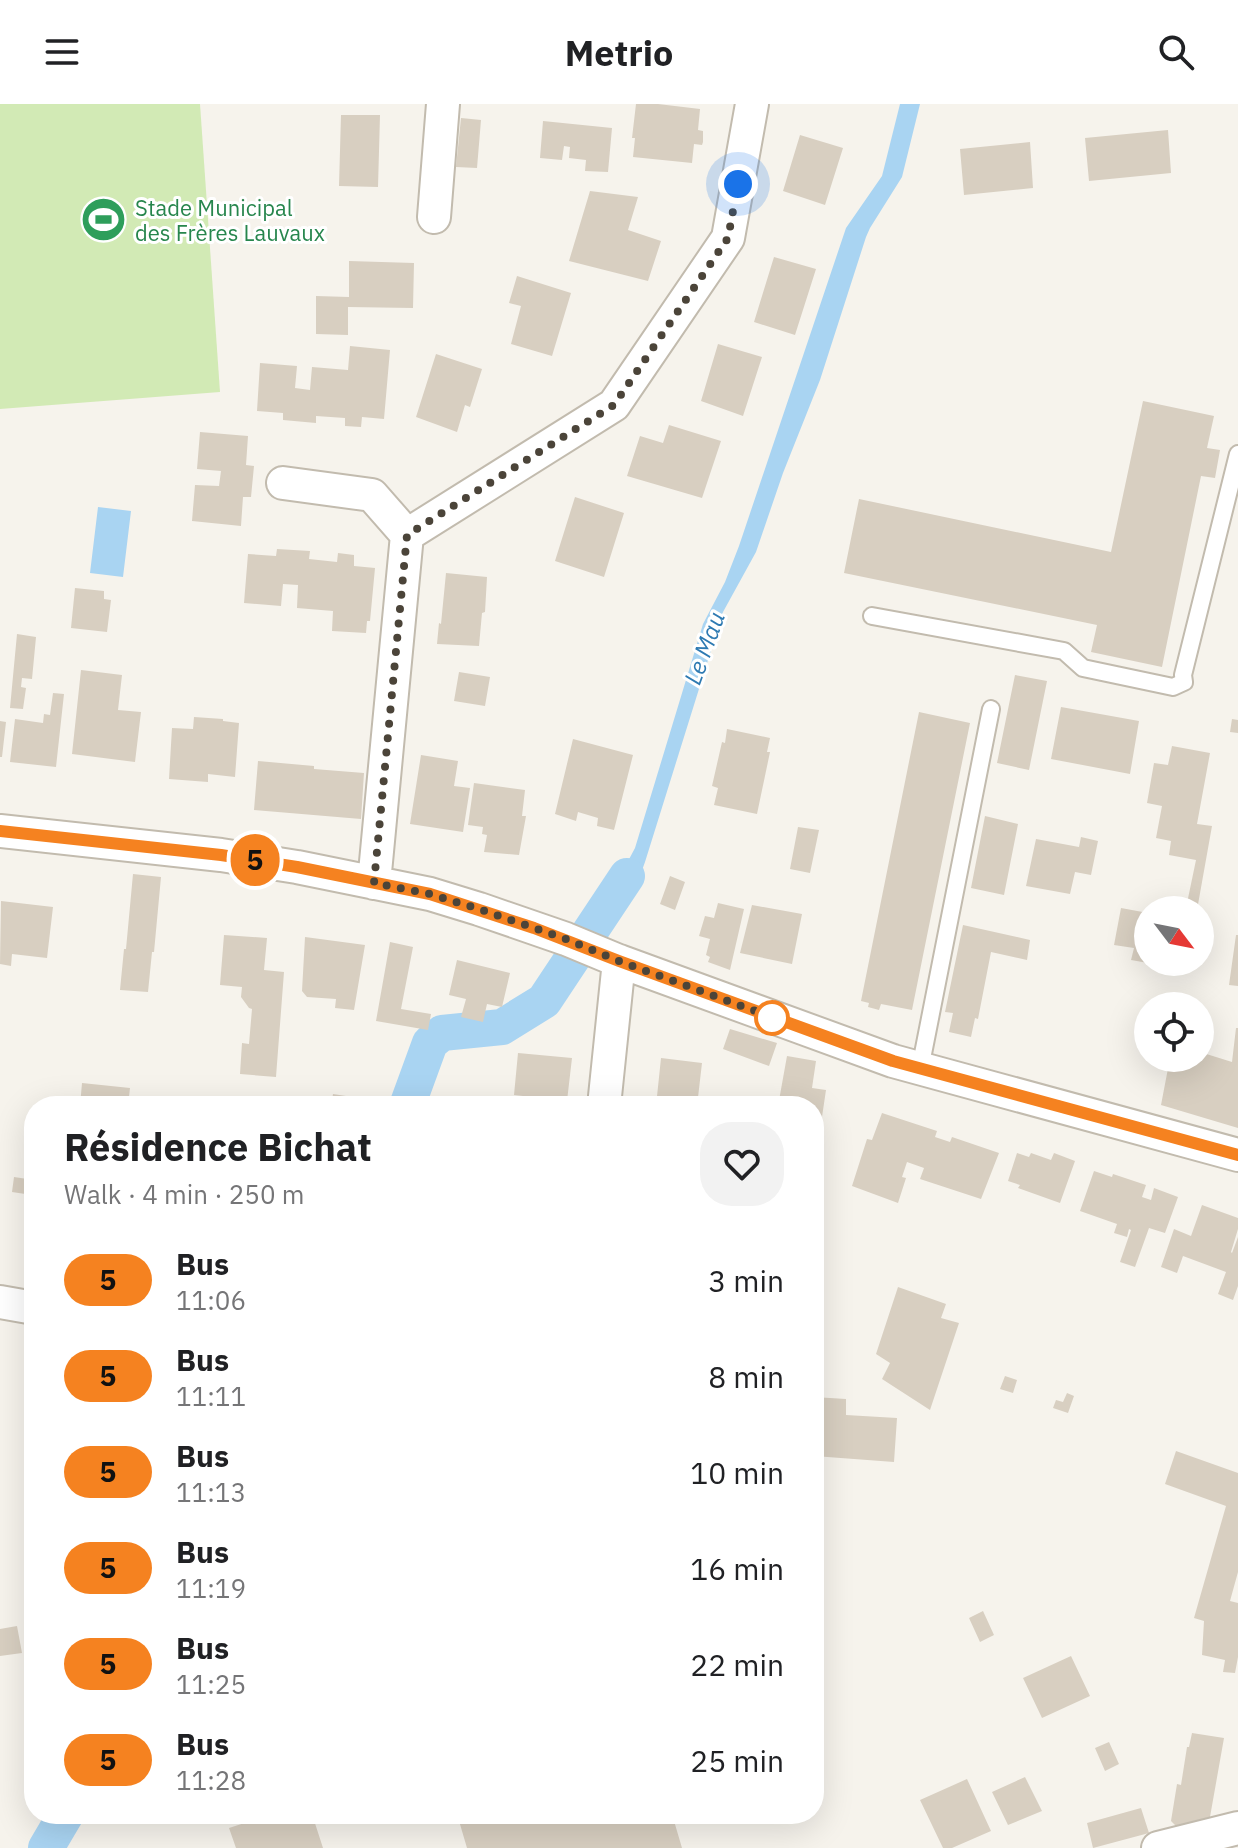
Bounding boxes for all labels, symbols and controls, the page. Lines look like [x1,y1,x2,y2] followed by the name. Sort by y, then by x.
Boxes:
[565,29,673,76] text: Metrio
[40,30,84,74] icon: menu
[1154,30,1198,74] icon: search
[718,164,758,204] your location
[135,193,325,247] place label: Stade Municipal des Frères Lauvaux
[80,196,128,244] sports icon: Stade Municipal des Frères Lauvaux
[676,607,732,689] water label: Le Mau
[229,834,281,886] line badge: 5
[247,841,263,878] text: 5
[1134,896,1214,976] north arrow
[1134,896,1214,1072] map controls
[1134,992,1214,1072] button: locate
[755,1001,789,1035] unlabelled marker
[64,1122,372,1171] text: Résidence Bichat
[700,1122,784,1206] button: heart
[64,1177,304,1211] text: Walk · 4 min · 250 m
[176,1244,229,1283] text: Bus
[100,1261,116,1298] text: 5
[708,1261,784,1300] text: 3 min
[176,1283,246,1317] text: 11:06
[176,1340,229,1379] text: Bus
[100,1357,116,1394] text: 5
[708,1357,784,1396] text: 8 min
[176,1379,246,1413] text: 11:11
[176,1436,229,1475] text: Bus
[100,1453,116,1490] text: 5
[690,1453,784,1492] text: 10 min
[176,1475,246,1509] text: 11:13
[176,1532,229,1571] text: Bus
[100,1549,116,1586] text: 5
[690,1549,784,1588] text: 16 min
[176,1571,246,1605] text: 11:19
[176,1628,229,1667] text: Bus
[100,1645,116,1682] text: 5
[690,1645,784,1684] text: 22 min
[176,1667,246,1701] text: 11:25
[176,1724,229,1763] text: Bus
[100,1741,116,1778] text: 5
[690,1741,784,1780] text: 25 min
[176,1763,246,1797] text: 11:28

